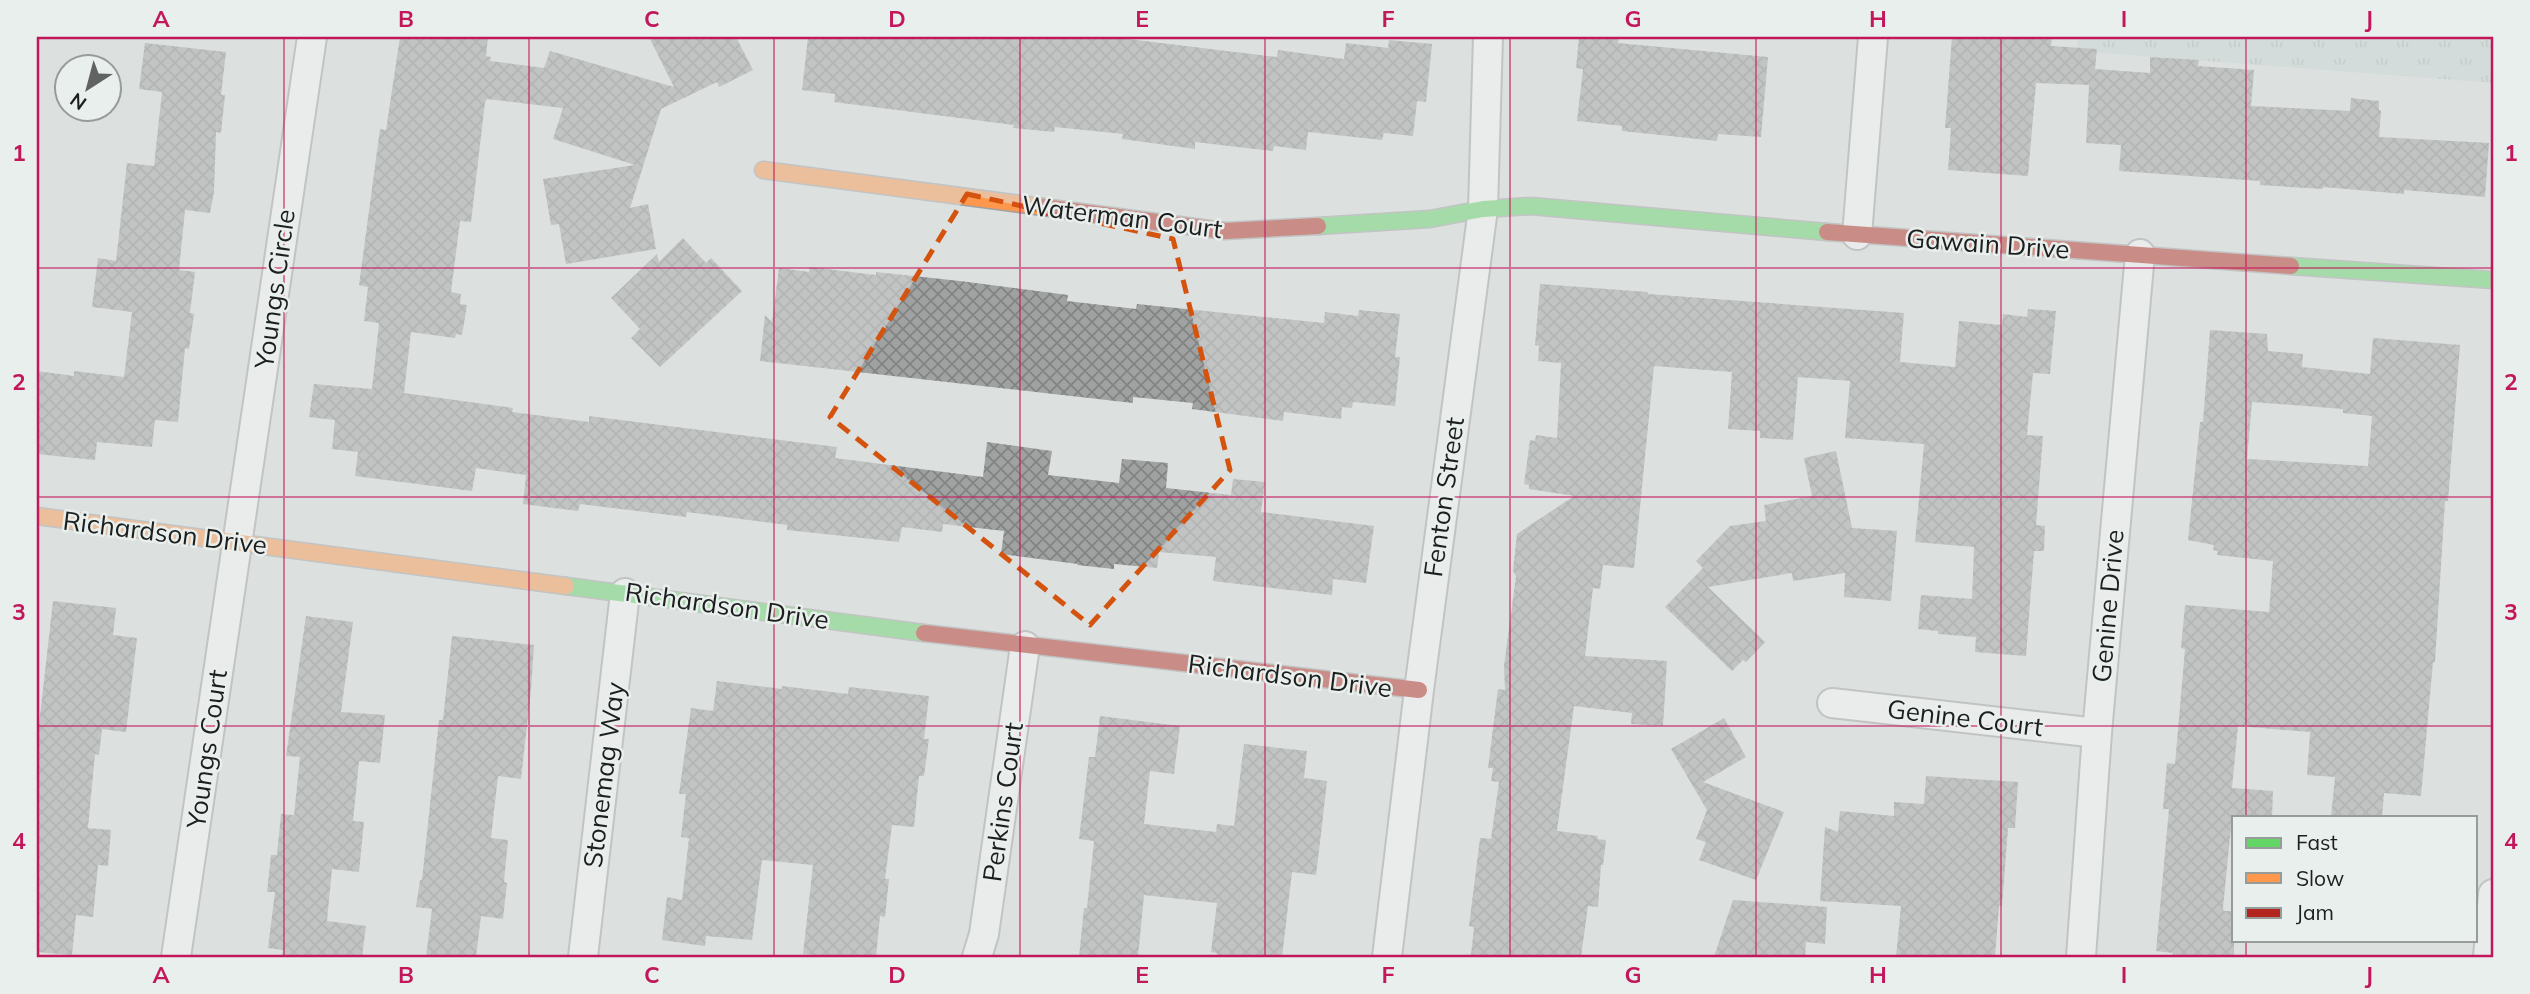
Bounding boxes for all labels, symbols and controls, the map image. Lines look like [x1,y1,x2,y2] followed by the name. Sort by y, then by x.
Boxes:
[152,4,170,33] text: A
[398,4,414,33] text: B
[644,4,660,33] text: C
[888,4,906,33] text: D
[1135,4,1149,33] text: E
[1381,4,1395,33] text: F
[1624,4,1642,33] text: G
[1869,4,1887,33] text: H
[2121,4,2127,33] text: I
[2365,4,2373,33] text: J
[52,52,122,122] north arrow
[65,88,91,116] text: N
[12,138,26,167] text: 1
[2504,138,2518,167] text: 1
[1020,188,1224,245] street label: Waterman Court
[247,207,302,372] street label: Youngs Circle
[1905,221,2071,266] street label: Gawain Drive
[12,367,26,396] text: 2
[2504,367,2518,396] text: 2
[1416,415,1471,579] street label: Fenton Street
[61,504,269,561] street label: Richardson Drive
[2084,528,2131,684] street label: Genine Drive
[623,575,831,636] street label: Richardson Drive
[12,597,26,626] text: 3
[2504,597,2518,626] text: 3
[1186,647,1394,704] street label: Richardson Drive
[179,667,234,832] street label: Youngs Court
[576,680,631,870] street label: Stonemag Way
[1885,692,2045,743] street label: Genine Court
[975,720,1030,884] street label: Perkins Court
[2232,816,2478,942] legend
[12,826,26,855] text: 4
[2504,826,2518,855] text: 4
[2296,829,2338,855] text: Fast
[2296,865,2344,891] text: Slow
[2296,899,2334,925] text: Jam
[152,960,170,989] text: A
[398,960,414,989] text: B
[644,960,660,989] text: C
[888,960,906,989] text: D
[1135,960,1149,989] text: E
[1381,960,1395,989] text: F
[1624,960,1642,989] text: G
[1869,960,1887,989] text: H
[2121,960,2127,989] text: I
[2365,960,2373,989] text: J

